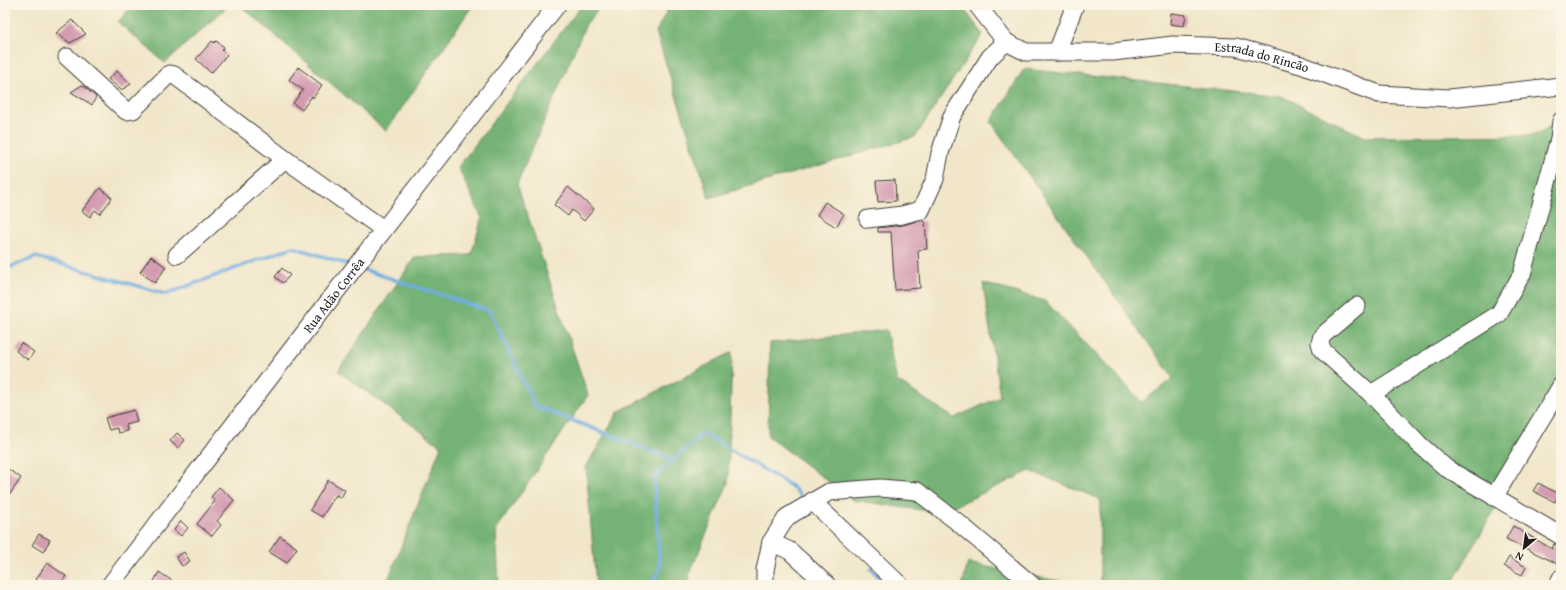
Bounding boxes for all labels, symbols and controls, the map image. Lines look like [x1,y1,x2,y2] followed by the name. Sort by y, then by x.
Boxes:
[1214,37,1312,77] street label: Estrada do Rincão
[299,253,370,337] street label: Rua Adão Corrêa
[1504,528,1544,568] north arrow
[1511,548,1526,566] text: N

